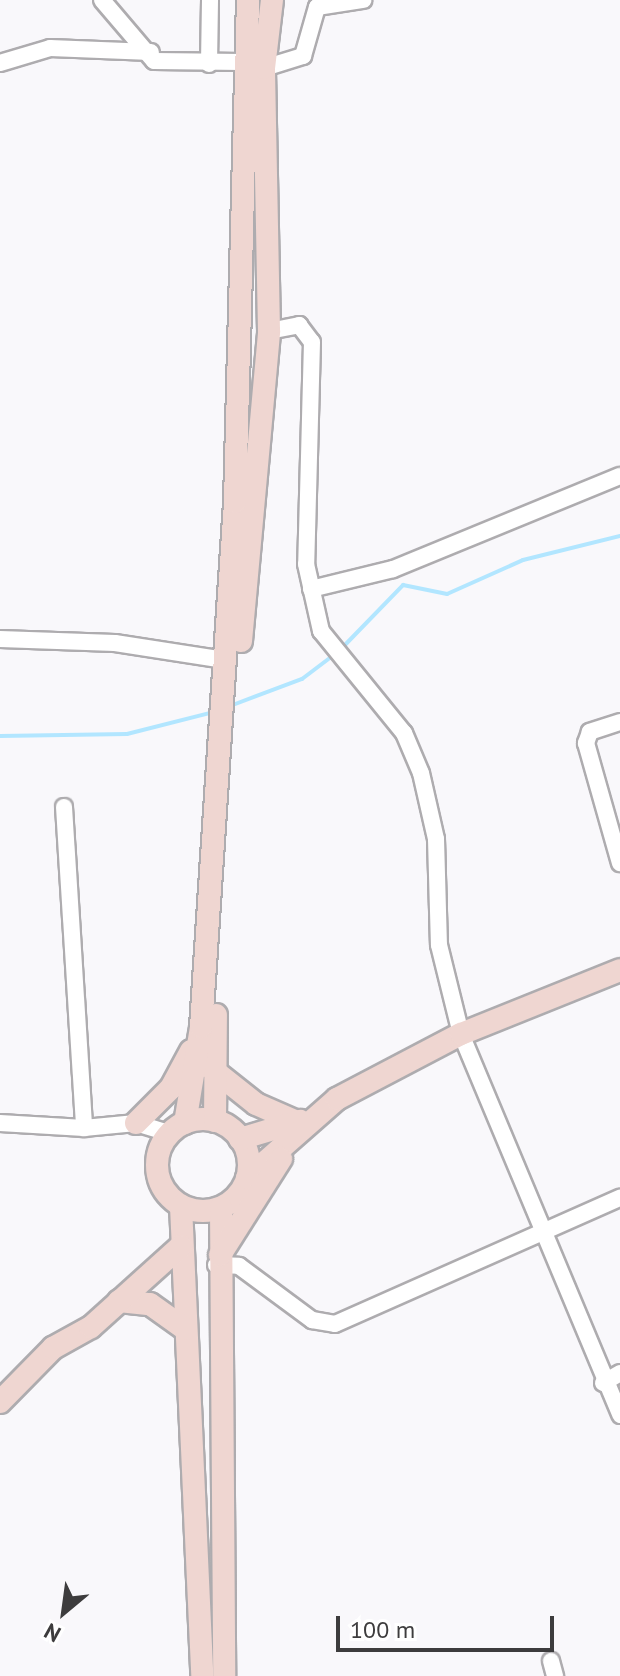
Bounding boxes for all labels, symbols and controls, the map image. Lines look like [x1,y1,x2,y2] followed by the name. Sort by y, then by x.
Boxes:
[24,1572,104,1652] north arrow
[340,1600,558,1650] scale bar
[350,1614,415,1645] text: 100 m
[39,1617,65,1649] text: N

